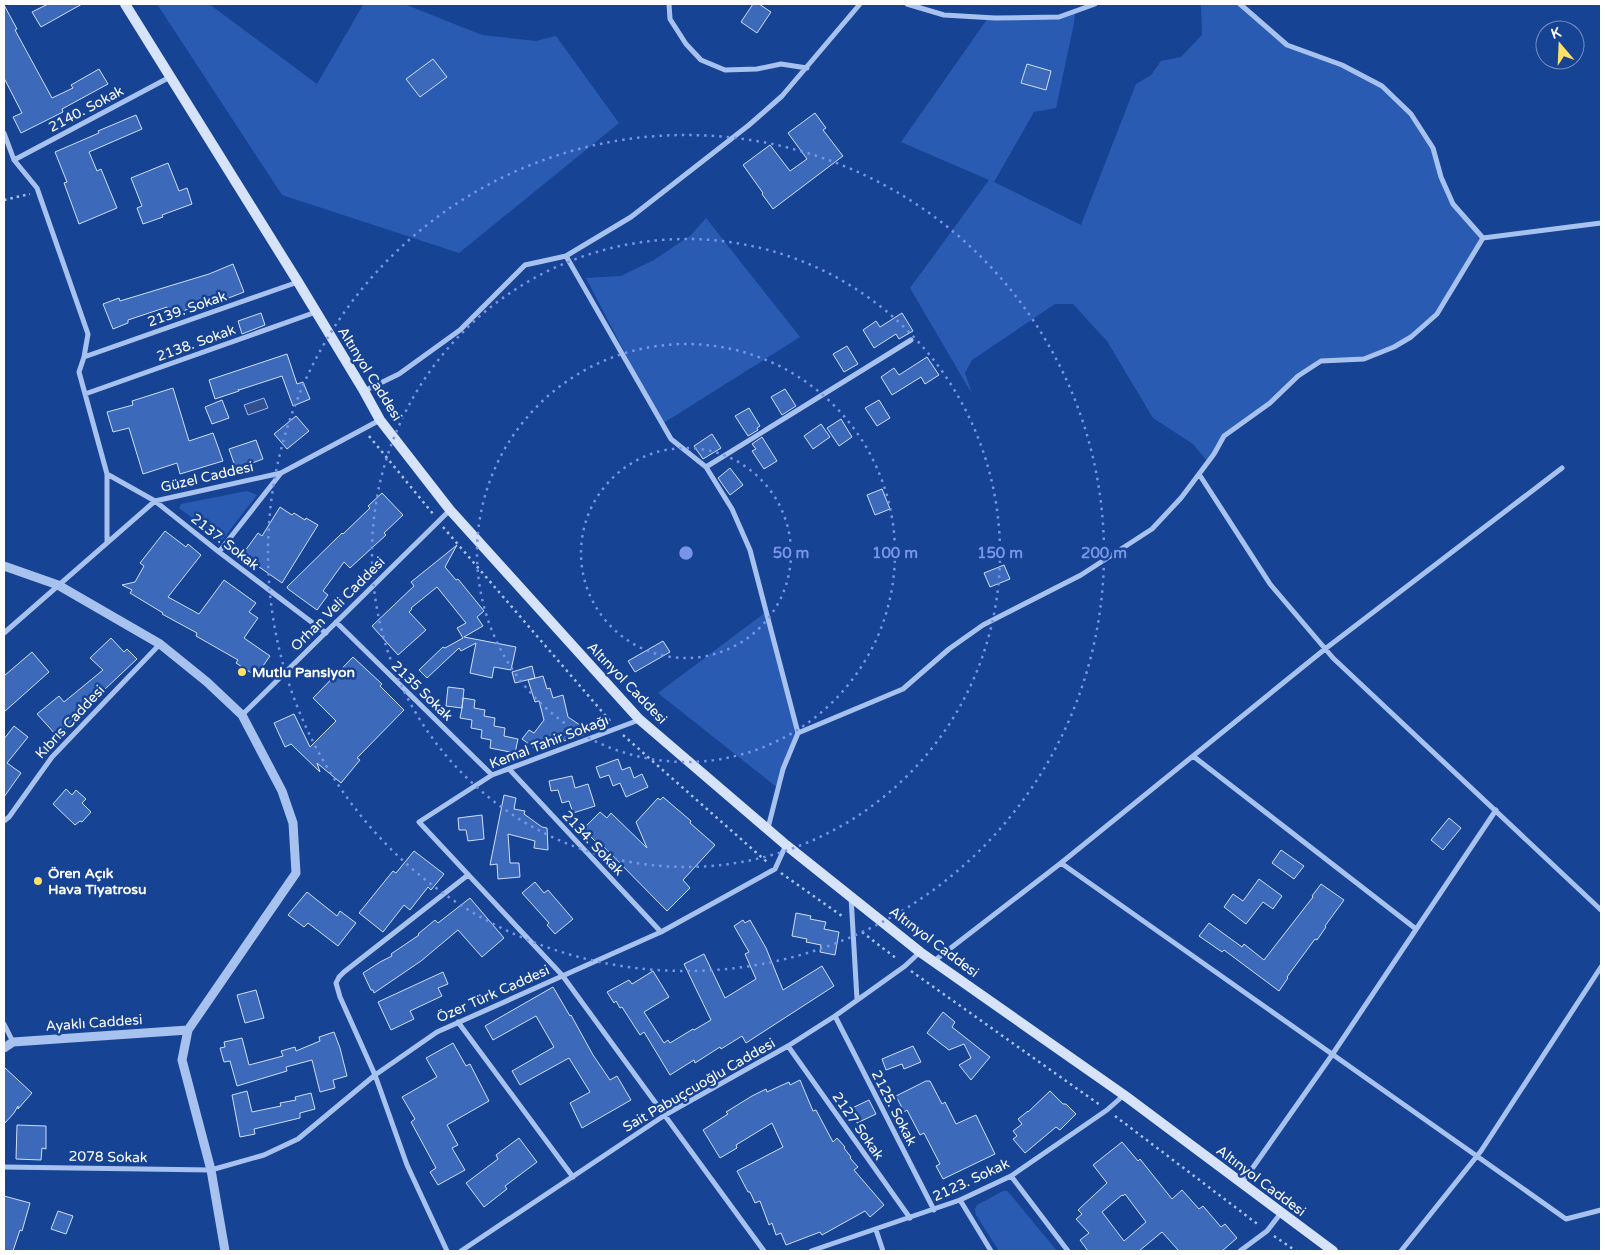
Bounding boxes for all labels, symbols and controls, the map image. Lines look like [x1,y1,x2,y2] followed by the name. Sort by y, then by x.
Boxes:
[1535,20,1585,70] north arrow
[1549,23,1564,43] text: K
[46,82,127,136] street label: 2140. Sokak
[145,287,229,330] street label: 2139. Sokak
[154,321,238,365] street label: 2138. Sokak
[334,324,406,424] street label: Altınyol Caddesi
[159,458,255,496] street label: Güzel Caddesi
[188,510,263,574] street label: 2137. Sokak
[677,544,695,562] centre of rings
[773,544,809,562] text: 50 m
[872,544,918,562] text: 100 m
[977,544,1023,562] text: 150 m
[1081,544,1127,562] text: 200 m
[287,553,389,655] street label: Orhan Veli Caddesi
[584,638,670,728] street label: Altınyol Caddesi
[388,657,457,725] street label: 2135 Sokak
[252,664,355,681] place label: Mutlu Pansiyon
[236,666,248,678] marker: Mutlu Pansiyon
[32,682,108,762] street label: Kıbrıs Caddesi
[487,711,611,773] street label: Kemal Tahir Sokağı
[559,807,628,879] street label: 2134. Sokak
[48,865,146,898] place label: Ören Açık Hava Tiyatrosu
[32,875,44,887] marker: Ören Açık Hava Tiyatrosu
[886,903,982,981] street label: Altınyol Caddesi
[434,962,552,1026] street label: Özer Türk Caddesi
[45,1011,143,1035] street label: Ayaklı Caddesi
[620,1034,778,1136] street label: Sait Pabuçcuoğlu Caddesi
[868,1067,920,1149] street label: 2125. Sokak
[828,1089,888,1164] street label: 2127 Sokak
[1213,1142,1309,1220] street label: Altınyol Caddesi
[68,1148,148,1166] street label: 2078 Sokak
[930,1155,1012,1205] street label: 2123. Sokak

